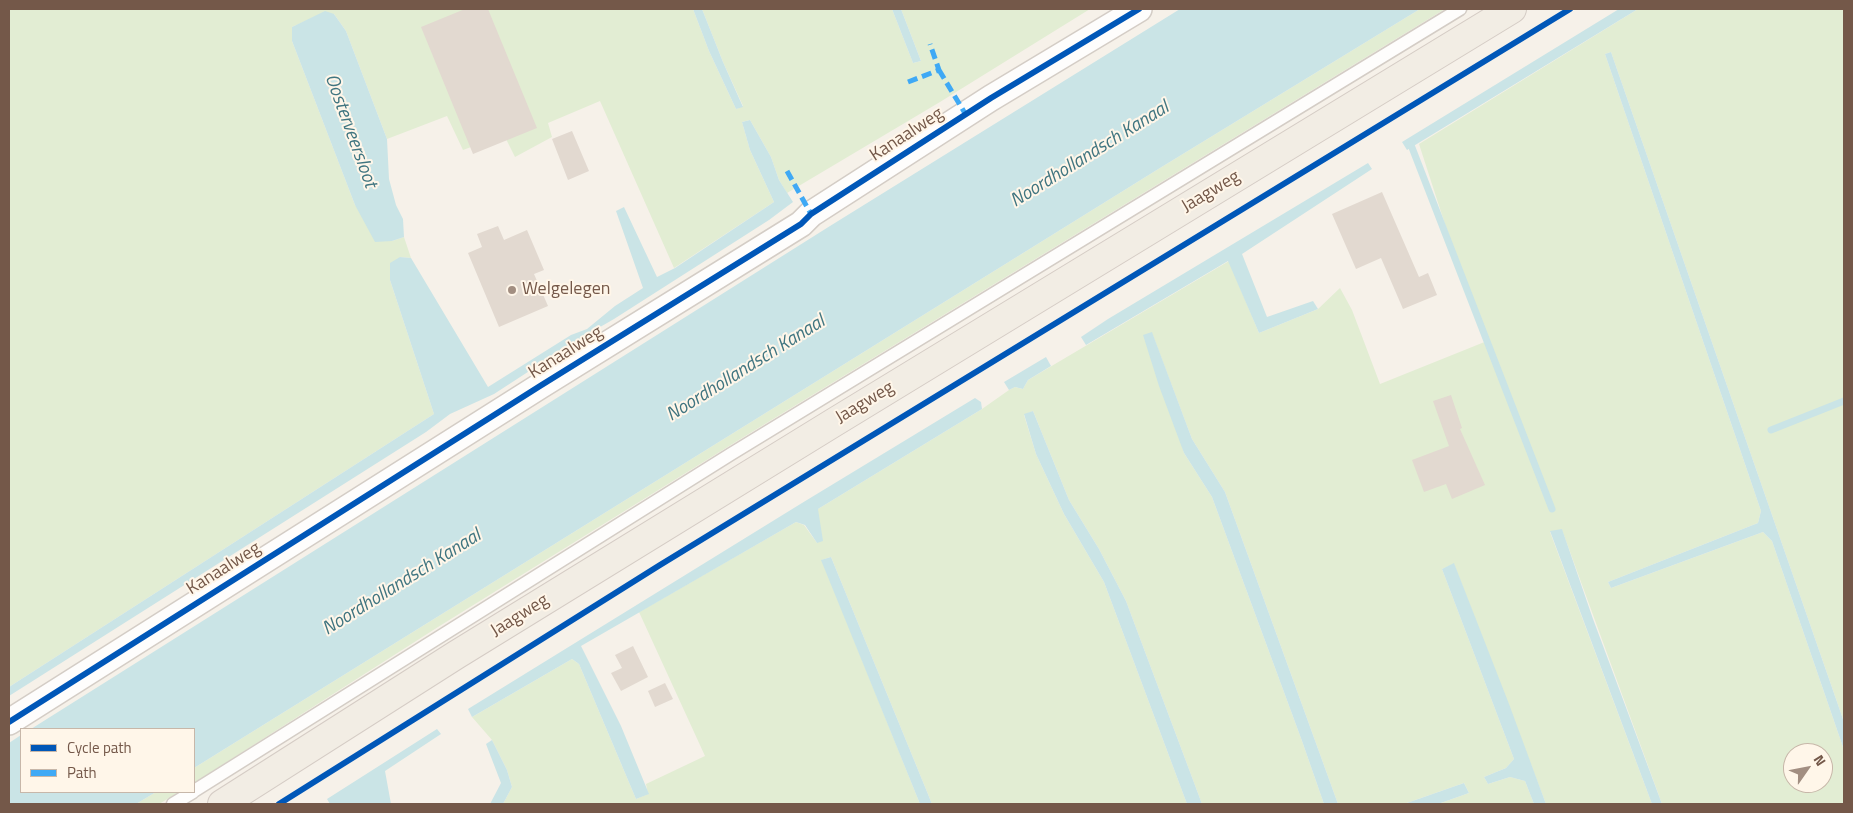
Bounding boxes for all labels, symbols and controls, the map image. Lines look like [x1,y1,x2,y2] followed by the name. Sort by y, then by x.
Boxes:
[319,71,381,191] water label: Oosterveersloot
[1007,97,1173,213] water label: Noordhollandsch Kanaal
[866,103,948,167] street label: Kanaalweg
[1178,166,1244,218] street label: Jaagweg
[522,279,610,301] place label: Welgelegen
[506,284,518,296] marker: Welgelegen
[663,311,829,427] water label: Noordhollandsch Kanaal
[525,322,607,384] street label: Kanaalweg
[832,377,898,429] street label: Jaagweg
[319,525,485,641] water label: Noordhollandsch Kanaal
[183,538,265,600] street label: Kanaalweg
[487,590,553,642] street label: Jaagweg
[20,728,195,793] legend
[67,736,132,759] text: Cycle path
[1783,743,1833,793] north arrow
[1809,750,1832,770] text: N
[67,761,97,784] text: Path

